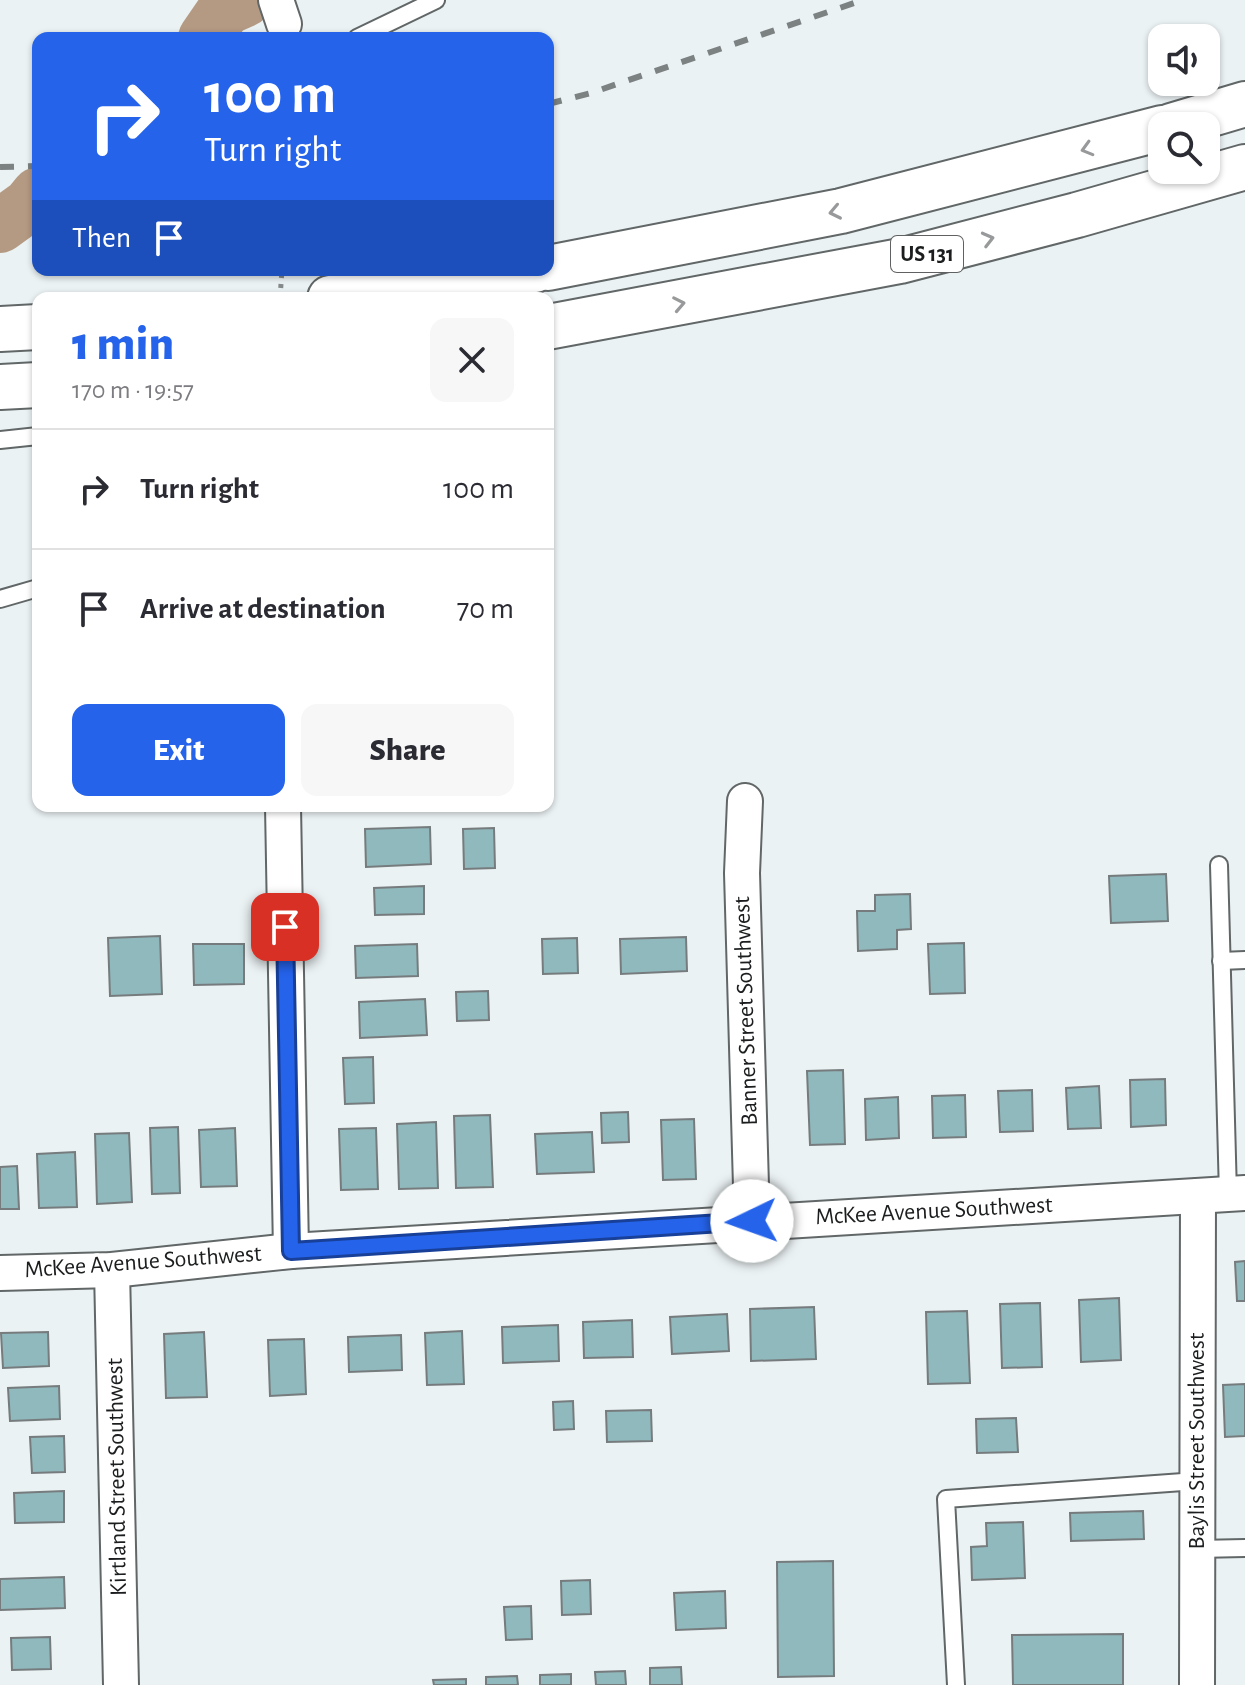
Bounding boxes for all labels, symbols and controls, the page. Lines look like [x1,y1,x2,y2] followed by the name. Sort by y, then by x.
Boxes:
[1148,24,1220,184] map controls
[1148,24,1220,96] button: sound
[72,64,176,168] icon: right
[204,67,336,123] text: 100 m
[1148,112,1220,184] button: search
[204,132,341,168] text: Turn right
[1080,140,1094,157] one-way arrow
[828,203,842,220] one-way arrow
[147,216,191,260] icon: arrive
[72,223,131,253] text: Then
[981,231,995,248] one-way arrow
[891,236,963,272] road number: US 131
[673,297,686,314] one-way arrow
[430,318,514,402] button: close
[72,321,174,369] text: 1 min
[72,377,194,403] text: 170 m · 19:57
[72,467,116,511] icon: right
[140,474,259,504] text: Turn right
[443,474,514,504] text: 100 m
[72,587,116,631] icon: arrive
[140,594,386,624] text: Arrive at destination
[457,594,514,624] text: 70 m
[72,704,285,796] button: Exit
[301,704,514,796] button: Share
[251,893,319,961] pin
[730,896,762,1126] street label: Banner Street Southwest
[263,905,307,949] icon: arrive
[710,1179,794,1263] position arrow
[815,1193,1054,1229] street label: McKee Avenue Southwest
[24,1242,263,1282] street label: McKee Avenue Southwest
[1185,1332,1209,1549] street label: Baylis Street Southwest
[103,1357,131,1596] street label: Kirtland Street Southwest

